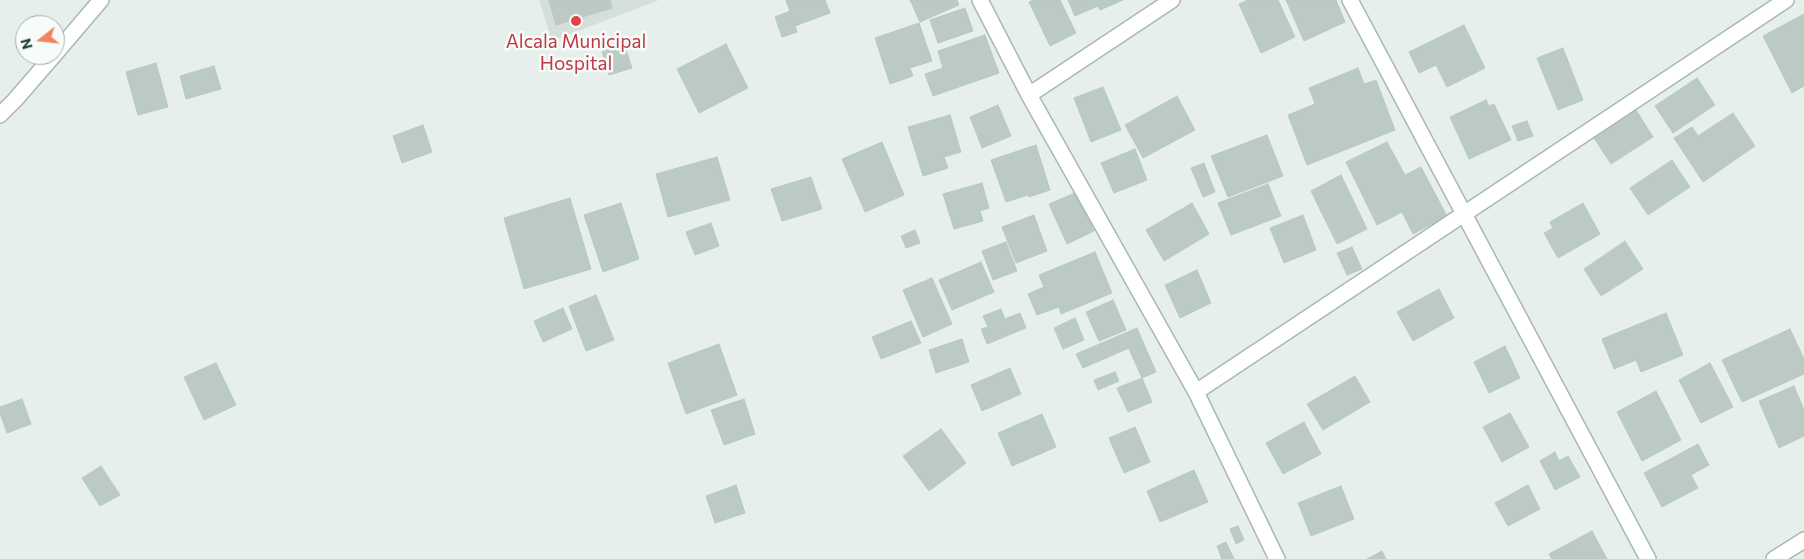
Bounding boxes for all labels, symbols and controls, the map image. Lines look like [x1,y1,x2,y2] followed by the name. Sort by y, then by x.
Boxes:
[569,14,583,28] marker: Alcala Municipal Hospital
[15,15,65,65] north arrow
[506,31,646,75] place label: Alcala Municipal Hospital
[16,37,36,51] text: N

